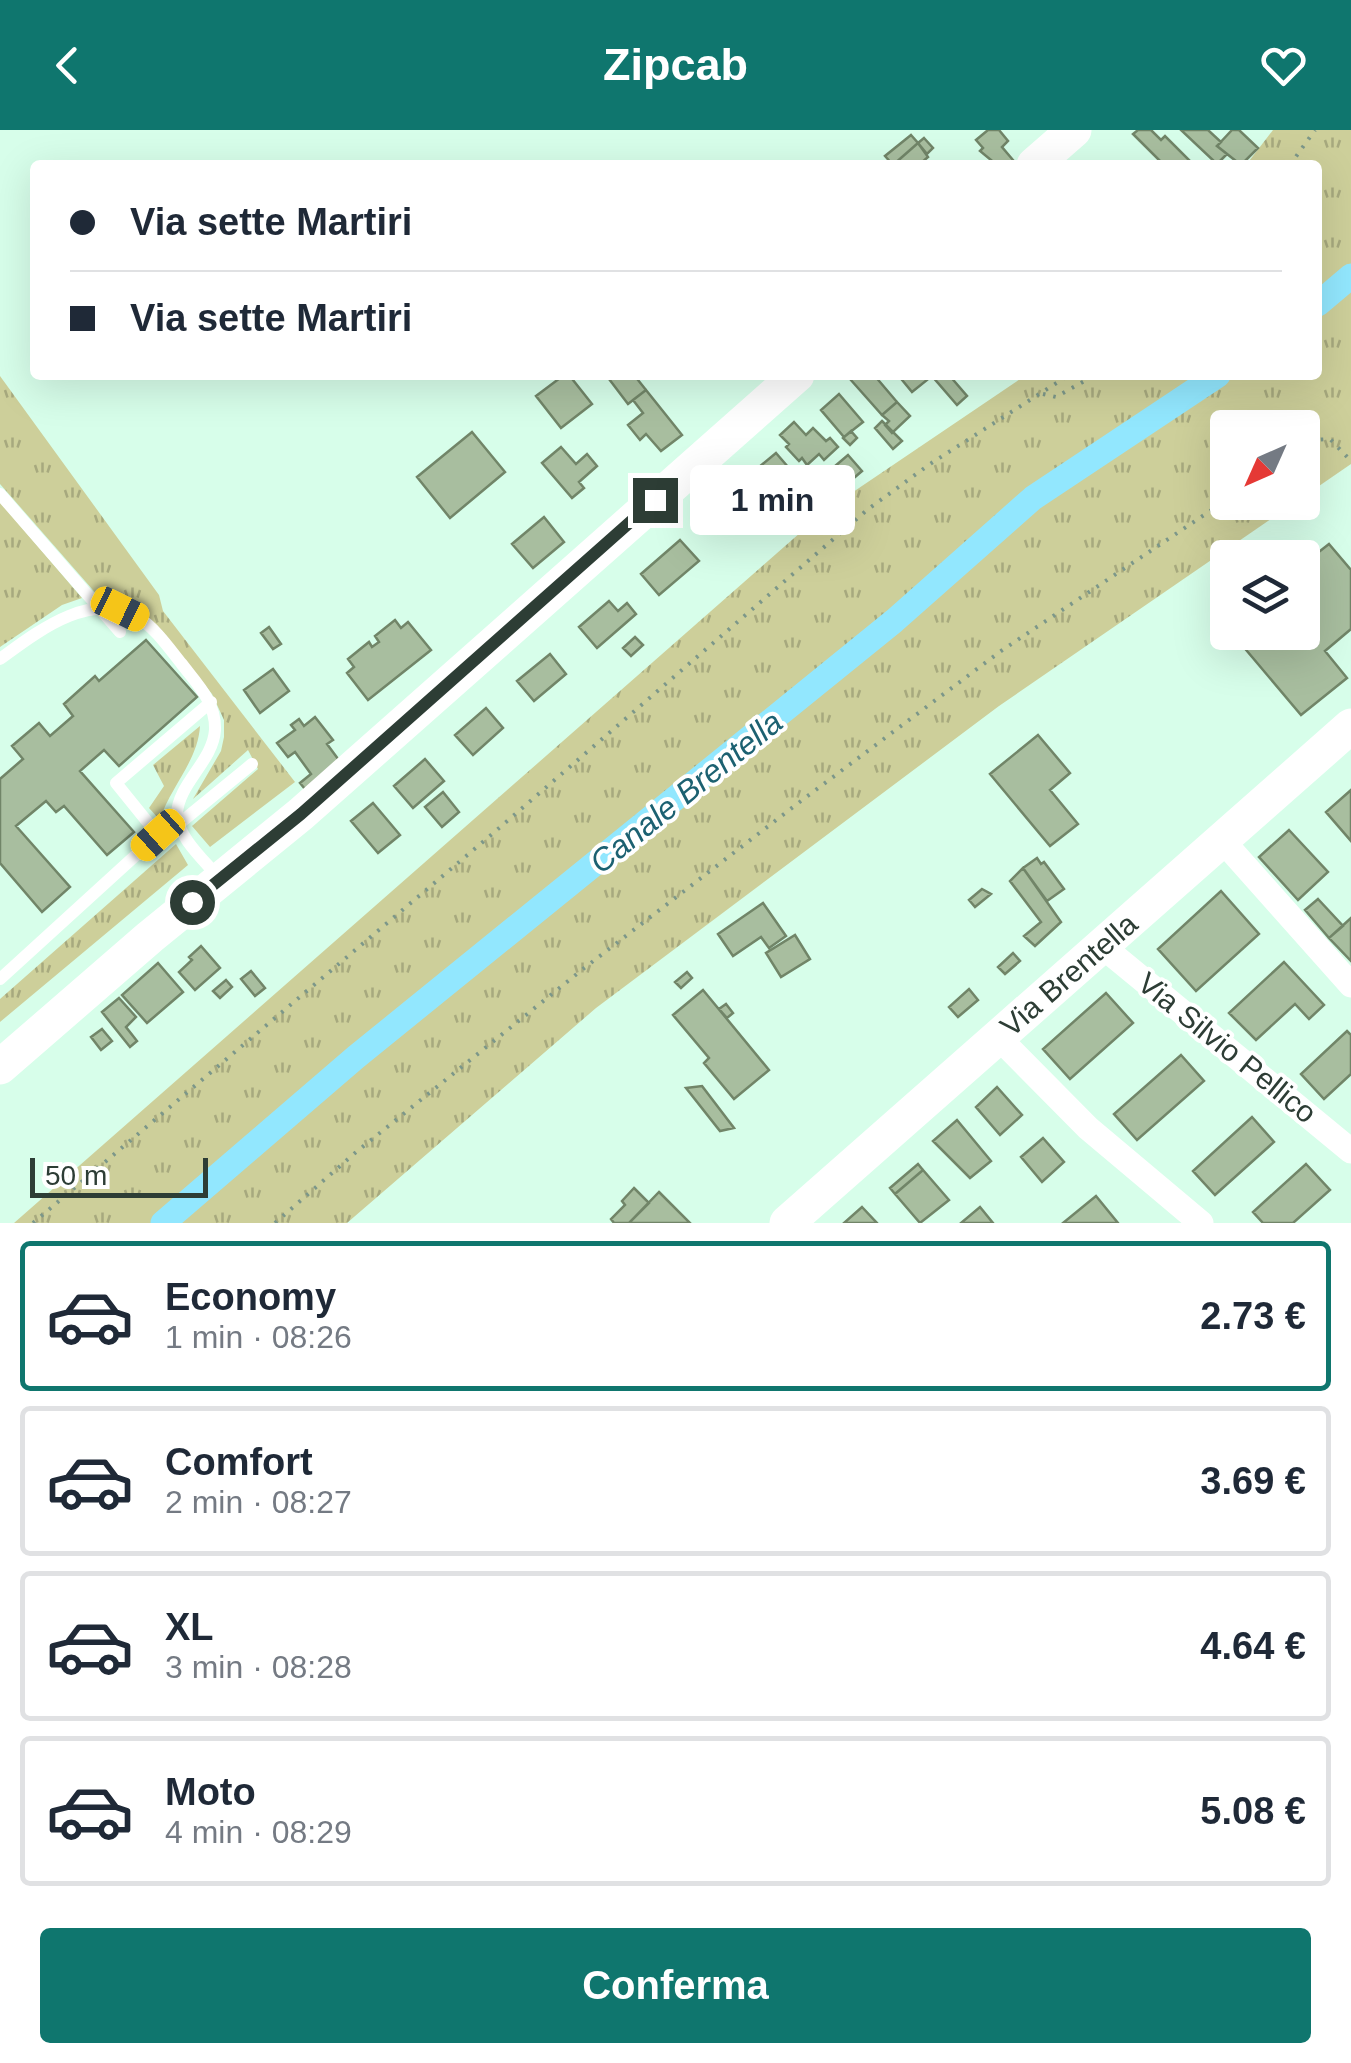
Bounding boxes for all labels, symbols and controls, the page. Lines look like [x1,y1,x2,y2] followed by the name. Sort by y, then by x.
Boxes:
[40,38,95,93] icon: back
[1256,38,1311,93] icon: heart
[603,39,748,90] text: Zipcab
[130,201,412,243] text: Via sette Martiri
[130,297,412,339] text: Via sette Martiri
[1210,410,1320,520] north arrow
[1210,410,1320,650] map controls
[690,465,855,535] callout: 1 min
[633,478,678,523] route end
[731,482,814,518] text: 1 min
[1210,540,1320,650] button: layers
[86,582,154,636] car
[583,704,789,880] water label: Canale Brentella
[126,804,190,866] car
[170,880,215,925] route start
[994,906,1144,1043] street label: Via Brentella
[1132,966,1323,1130] street label: Via Silvio Pellico
[30,1153,208,1198] scale bar
[45,1160,107,1191] text: 50 m
[45,1271,135,1361] icon: car
[165,1276,336,1318] text: Economy
[1200,1295,1306,1337] text: 2.73 €
[165,1319,352,1355] text: 1 min · 08:26
[45,1436,135,1526] icon: car
[165,1441,313,1483] text: Comfort
[1200,1460,1306,1502] text: 3.69 €
[165,1484,352,1520] text: 2 min · 08:27
[45,1601,135,1691] icon: car
[165,1606,214,1648] text: XL
[1200,1625,1306,1667] text: 4.64 €
[165,1649,352,1685] text: 3 min · 08:28
[45,1766,135,1856] icon: car
[165,1771,256,1813] text: Moto
[1200,1790,1306,1832] text: 5.08 €
[165,1814,352,1850] text: 4 min · 08:29
[40,1928,1311,2043] button: Conferma

